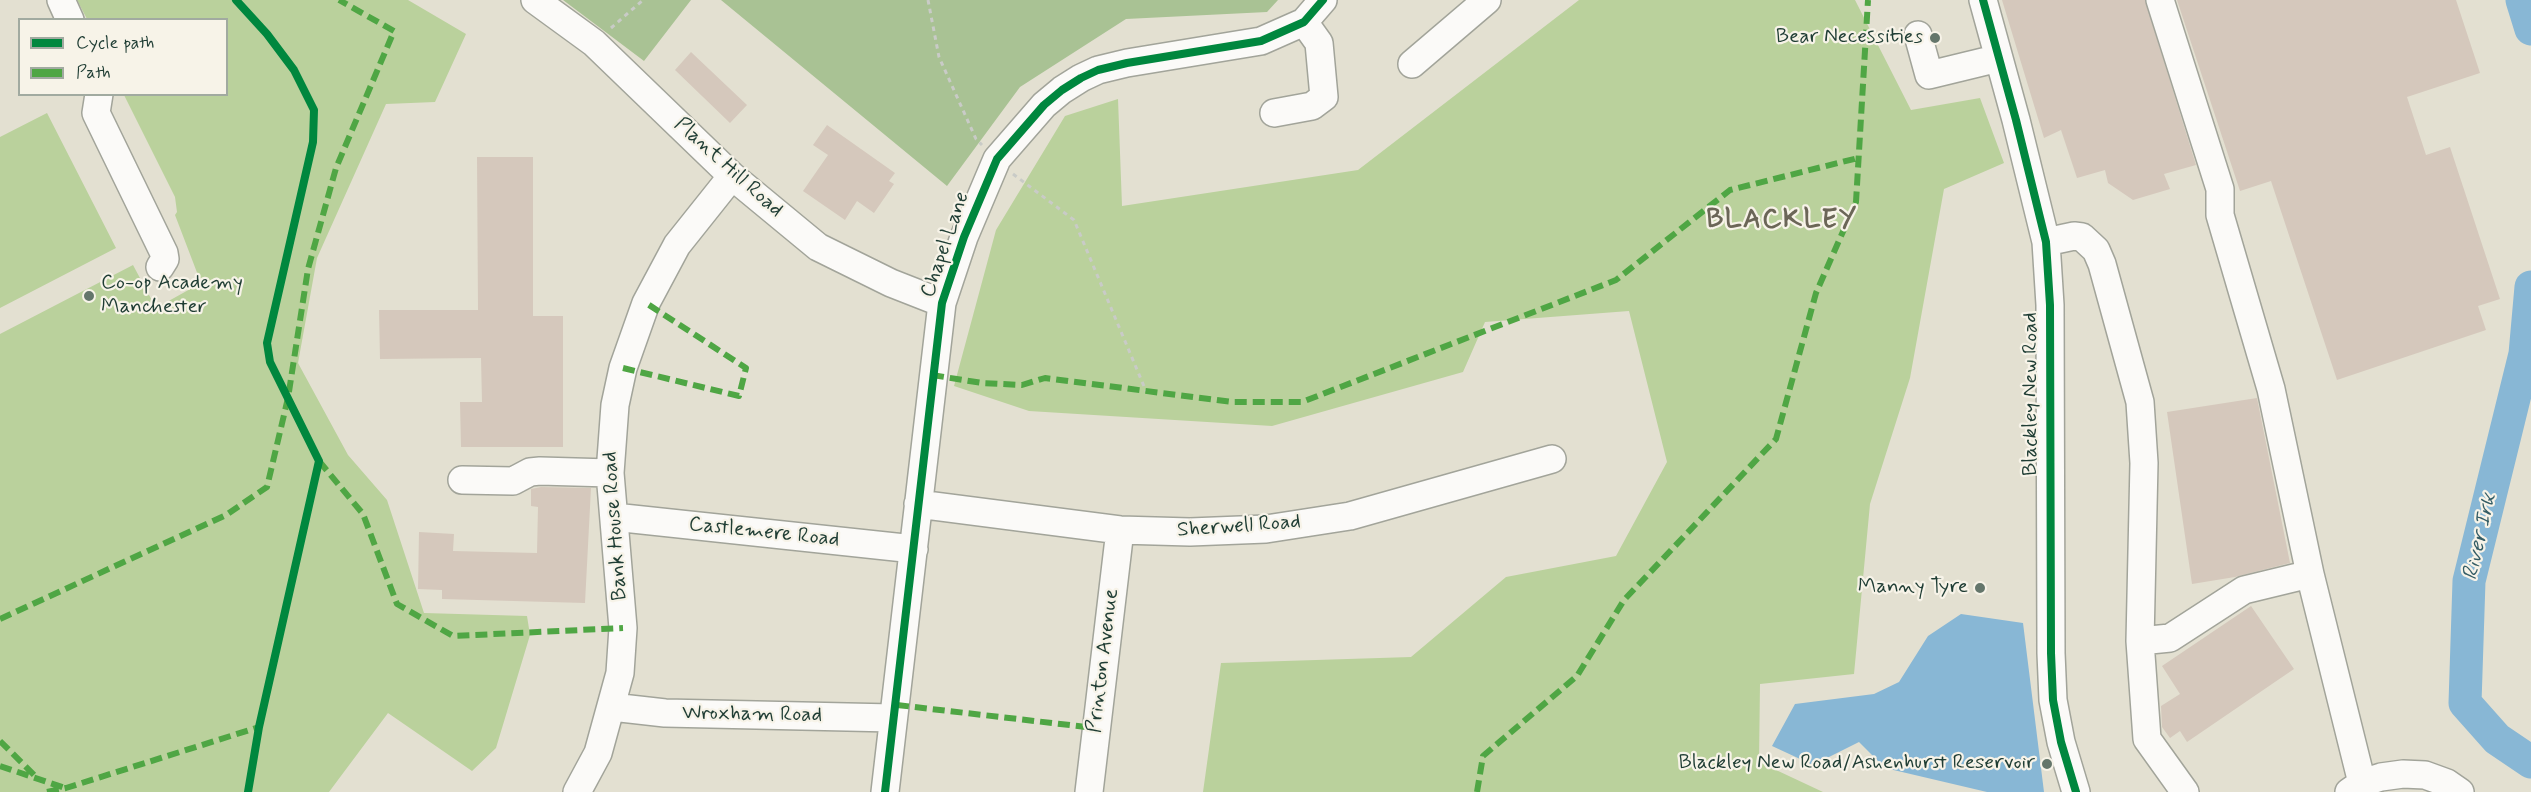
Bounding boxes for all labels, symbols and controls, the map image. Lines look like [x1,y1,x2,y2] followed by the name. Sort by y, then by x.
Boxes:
[18,18,228,96] legend
[1776,25,1923,51] place label: Bear Necessities
[76,31,154,55] text: Cycle path
[1928,31,1942,45] marker: Bear Necessities
[76,61,111,85] text: Path
[668,113,788,223] street label: Plant Hill Road
[916,189,976,301] street label: Chapel Lane
[1709,205,1855,237] district label: BLACKLEY
[101,271,243,321] place label: Co-op Academy Manchester
[82,289,96,303] marker: Co-op Academy Manchester
[2019,312,2045,476] street label: Blackley New Road
[598,451,634,601] street label: Bank House Road
[2458,491,2504,583] water label: River Irk
[1176,510,1302,544] street label: Sherwell Road
[687,513,841,553] street label: Castlemere Road
[1858,575,1968,601] place label: Manny Tyre
[1973,581,1987,595] marker: Manny Tyre
[1083,588,1125,734] street label: Printon Avenue
[682,701,822,729] street label: Wroxham Road
[1678,751,2035,777] place label: Blackley New Road/Ashenhurst Reservoir
[2040,757,2054,771] marker: Blackley New Road/Ashenhurst Reservoir

